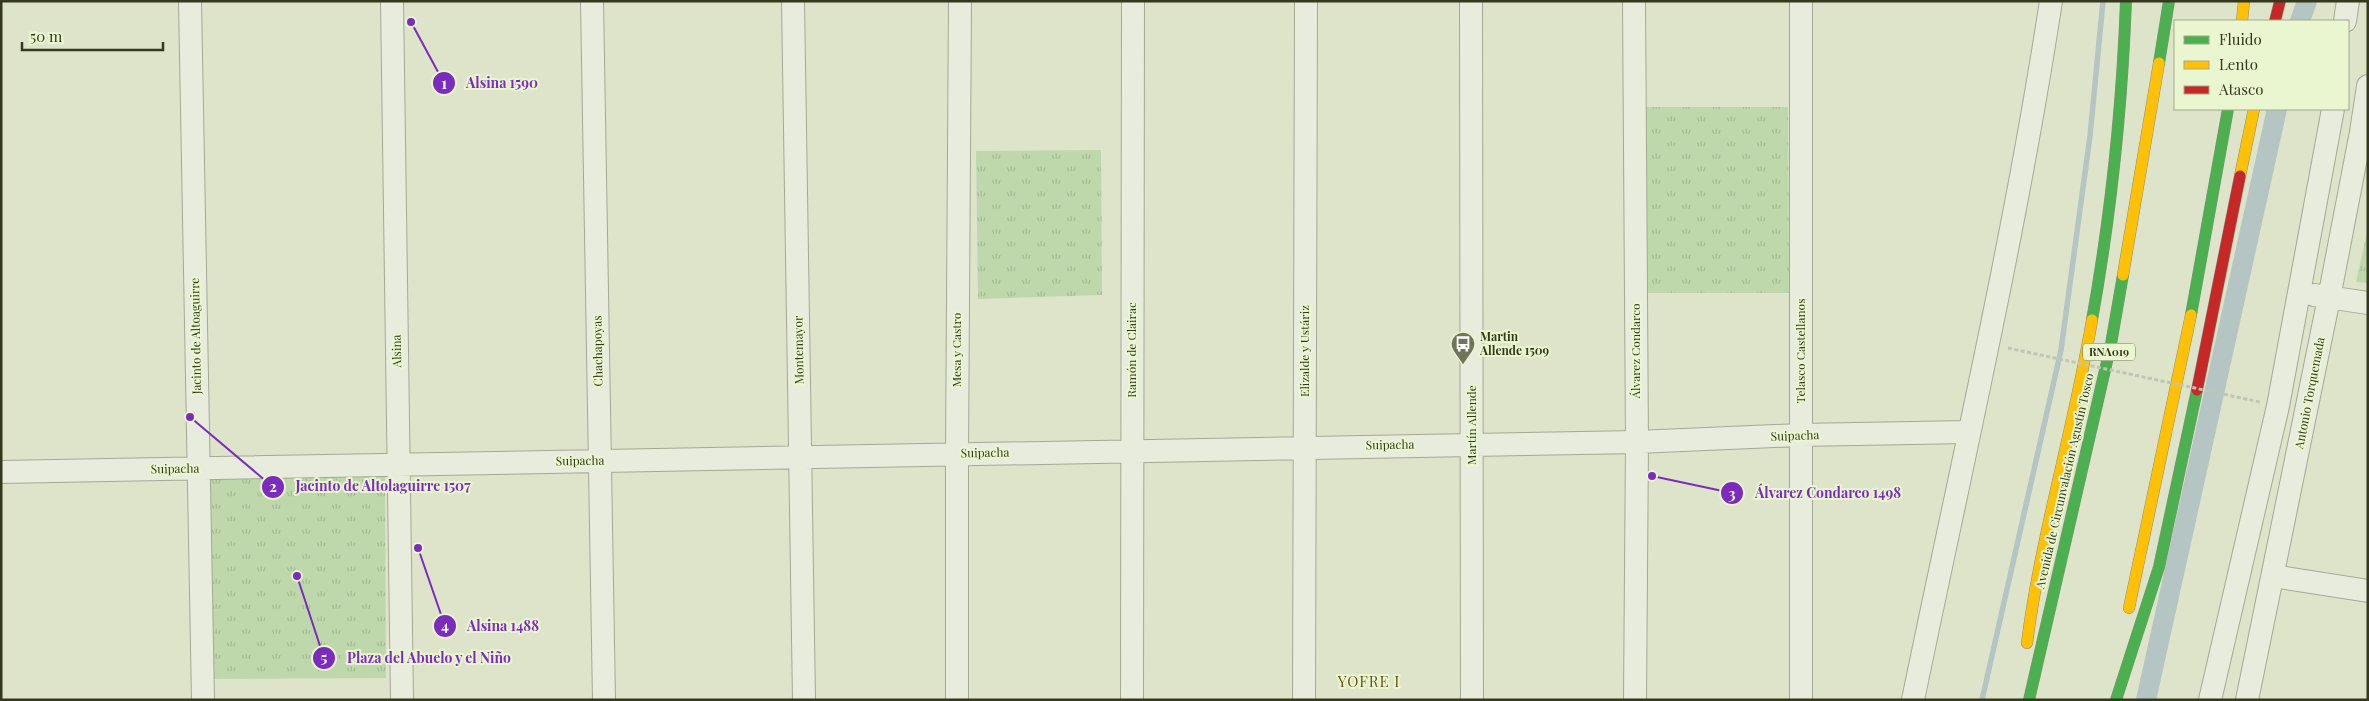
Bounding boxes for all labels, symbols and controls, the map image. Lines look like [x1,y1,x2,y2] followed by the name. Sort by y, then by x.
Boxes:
[22,20,164,52] scale bar
[2174,20,2349,110] legend
[30,26,63,46] text: 50 m
[2219,29,2262,49] text: Fluido
[2219,54,2258,74] text: Lento
[431,69,548,98] callout: Alsina 1590
[441,73,447,93] text: 1
[465,73,538,92] text: Alsina 1590
[2218,79,2263,99] text: Atasco
[186,278,204,395] street label: Jacinto de Altoaguirre
[1792,298,1808,404] street label: Telasco Castellanos
[1123,302,1139,398] street label: Ramón de Clairac
[1627,303,1643,400] street label: Álvarez Condarco
[1296,305,1312,397] street label: Elizalde y Ustáriz
[948,312,964,387] street label: Mesa y Castro
[588,315,606,387] street label: Chachapoyas
[789,315,807,385] street label: Montemayor
[1479,328,1549,358] place label: Martin Allende 1509
[1450,331,1476,365] bus stop icon: Martin Allende 1509
[388,334,404,369] street label: Alsina
[2290,336,2328,451] street label: Antonio Torquemada
[2083,344,2135,361] road number: RNA019
[2031,371,2097,591] street label: Avenida de Circunvalación Agustín Tosco
[1463,385,1479,465] street label: Martín Allende
[1770,426,1820,444] street label: Suipacha
[1365,436,1415,452] street label: Suipacha
[960,444,1010,460] street label: Suipacha
[555,452,605,468] street label: Suipacha
[150,460,200,476] street label: Suipacha
[261,472,481,501] callout: Jacinto de Altolaguirre 1507
[269,476,277,496] text: 2
[294,476,471,495] text: Jacinto de Altolaguirre 1507
[1720,479,1911,508] callout: Álvarez Condarco 1498
[1728,483,1736,503] text: 3
[1754,483,1901,502] text: Álvarez Condarco 1498
[432,611,549,640] callout: Alsina 1488
[441,615,449,635] text: 4
[466,616,539,635] text: Alsina 1488
[312,644,522,673] callout: Plaza del Abuelo y el Niño
[321,647,328,667] text: 5
[347,648,511,667] text: Plaza del Abuelo y el Niño
[1337,671,1400,691] district label: YOFRE I

